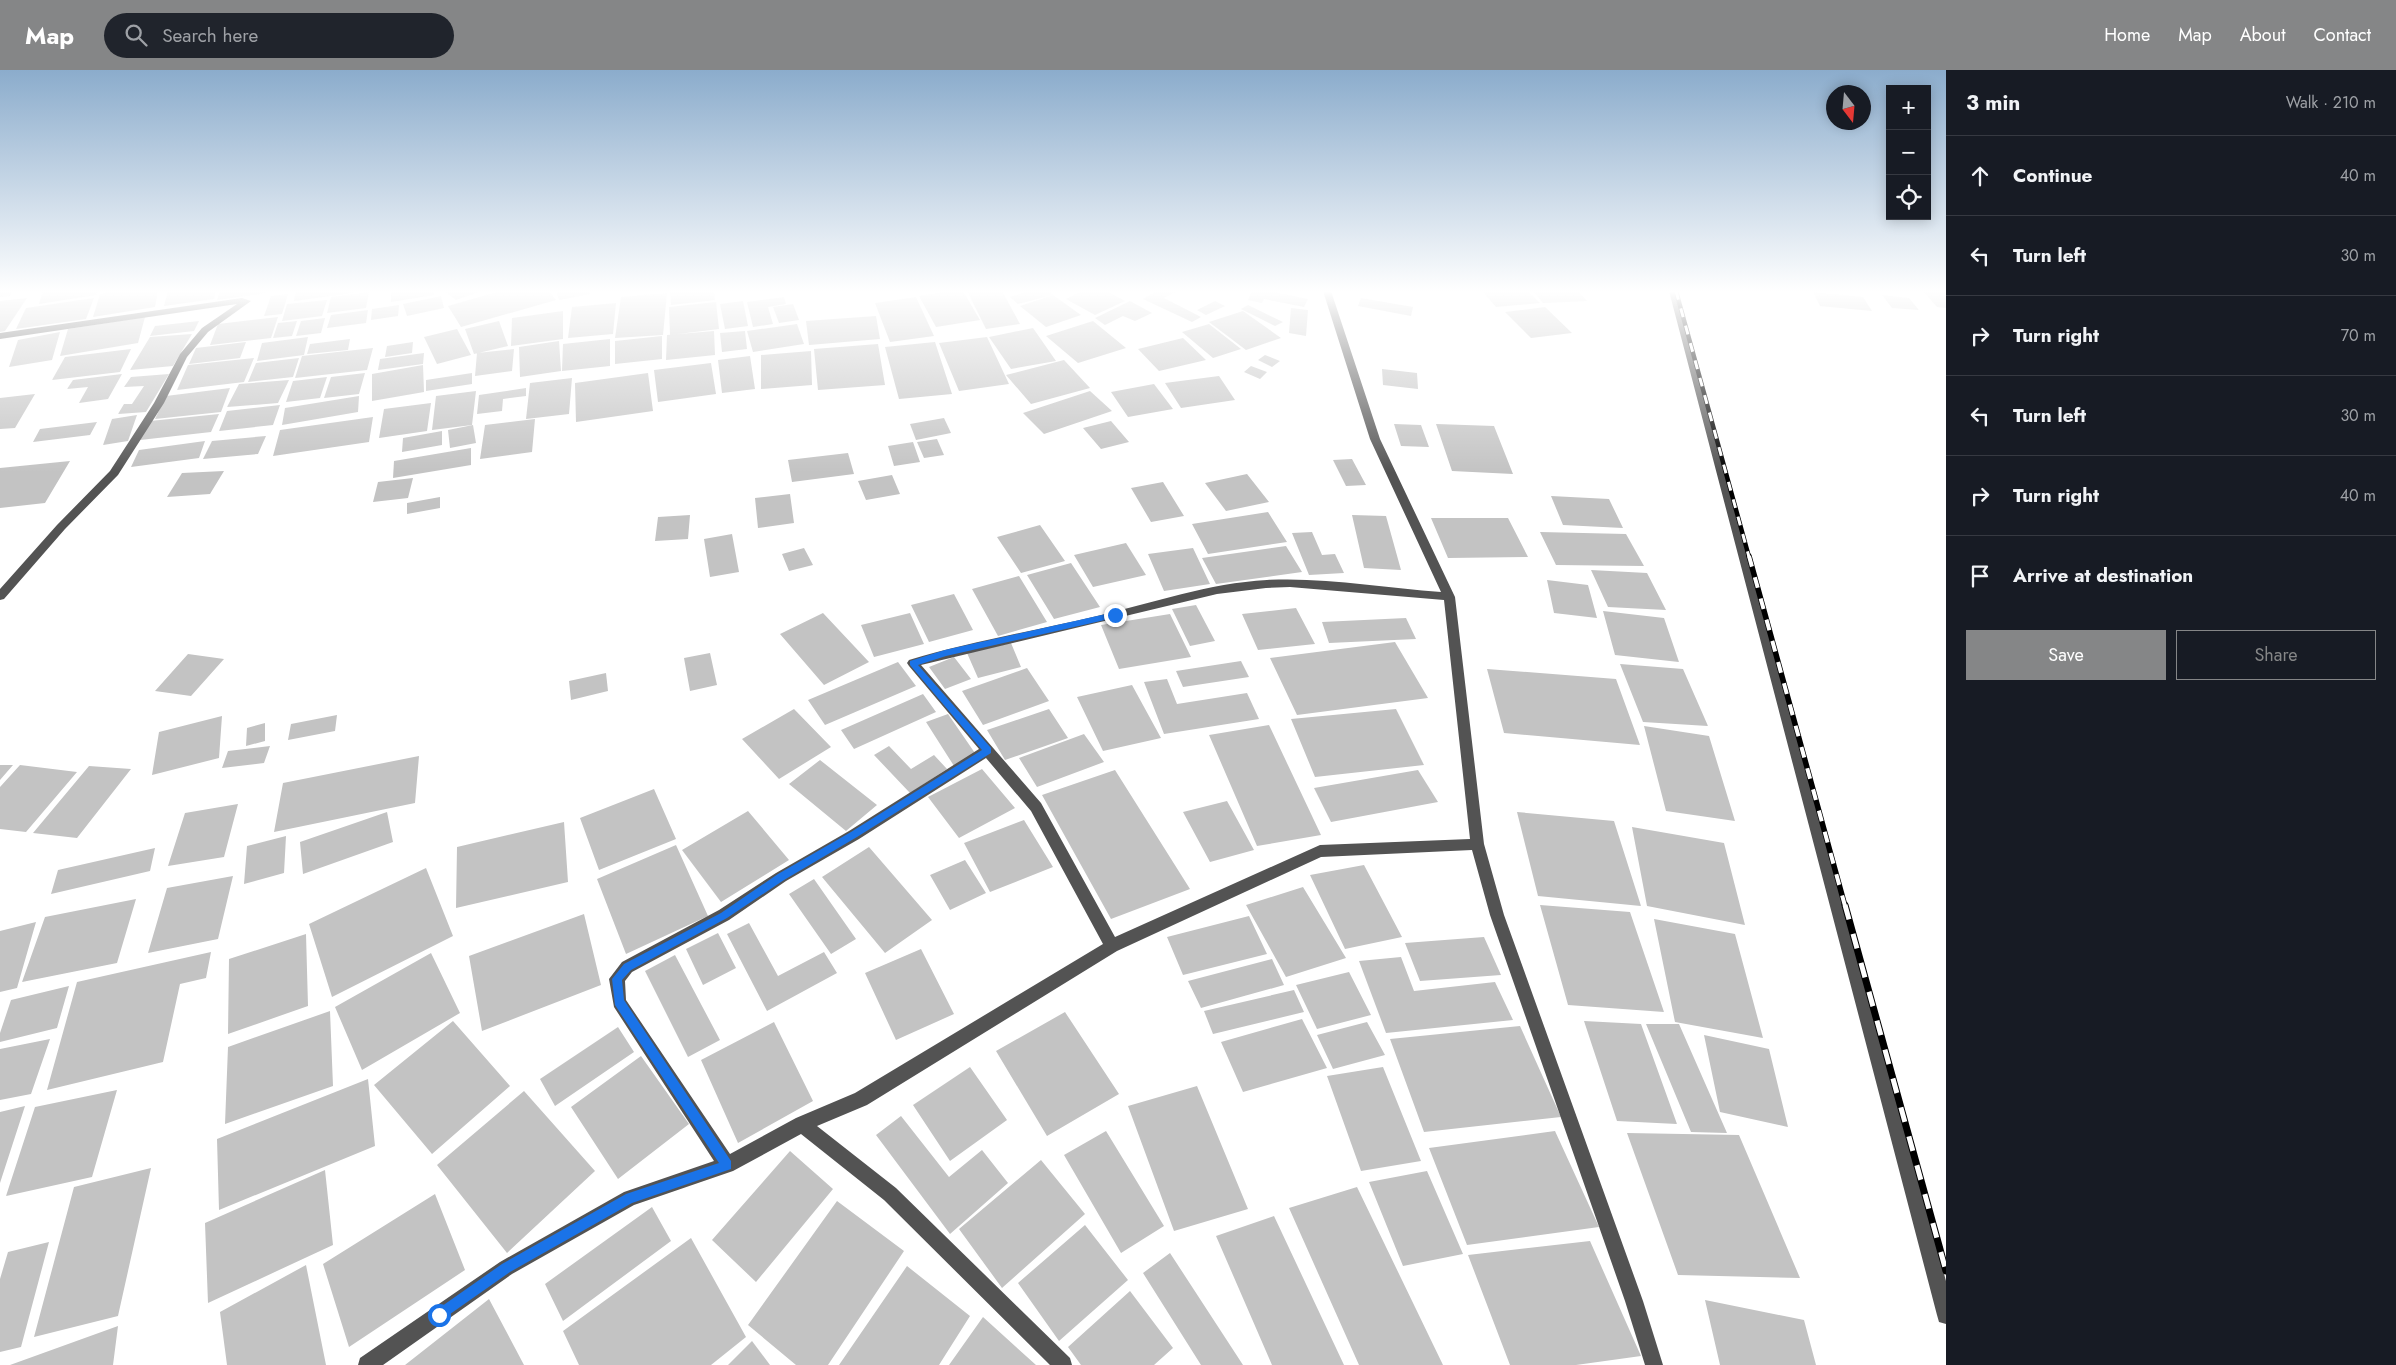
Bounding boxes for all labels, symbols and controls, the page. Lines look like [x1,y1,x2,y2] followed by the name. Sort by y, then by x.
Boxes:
[104,13,454,58] search box
[25,18,74,53] text: Map
[122,21,150,49] icon: search
[162,22,258,49] text: Search here
[2104,22,2150,48] text: Home
[2178,22,2212,48] text: Map
[2240,22,2285,48] text: About
[2313,22,2371,48] text: Contact
[1826,85,1871,130] north arrow
[1886,85,1931,220] map controls
[1886,85,1931,130] button: +
[1966,88,2020,118] text: 3 min
[2286,91,2376,114] text: Walk · 210 m
[1886,130,1931,175] button: −
[1966,162,1994,190] icon: ahead
[2013,162,2092,189] text: Continue
[2340,164,2376,187] text: 40 m
[1886,175,1931,220] button: locate
[1966,242,1994,270] icon: left
[2013,242,2086,269] text: Turn left
[2340,244,2376,267] text: 30 m
[1966,322,1994,350] icon: right
[2013,322,2099,349] text: Turn right
[2341,324,2376,347] text: 70 m
[1966,402,1994,430] icon: left
[2013,402,2086,429] text: Turn left
[2340,404,2376,427] text: 30 m
[1966,482,1994,510] icon: right
[2013,482,2099,509] text: Turn right
[2340,484,2376,507] text: 40 m
[1966,562,1994,590] icon: arrive
[2013,562,2193,589] text: Arrive at destination
[1104,604,1127,627] route end
[1966,630,2166,680] button: Save
[2176,630,2376,680] button: Share
[428,1304,451,1327] route start

